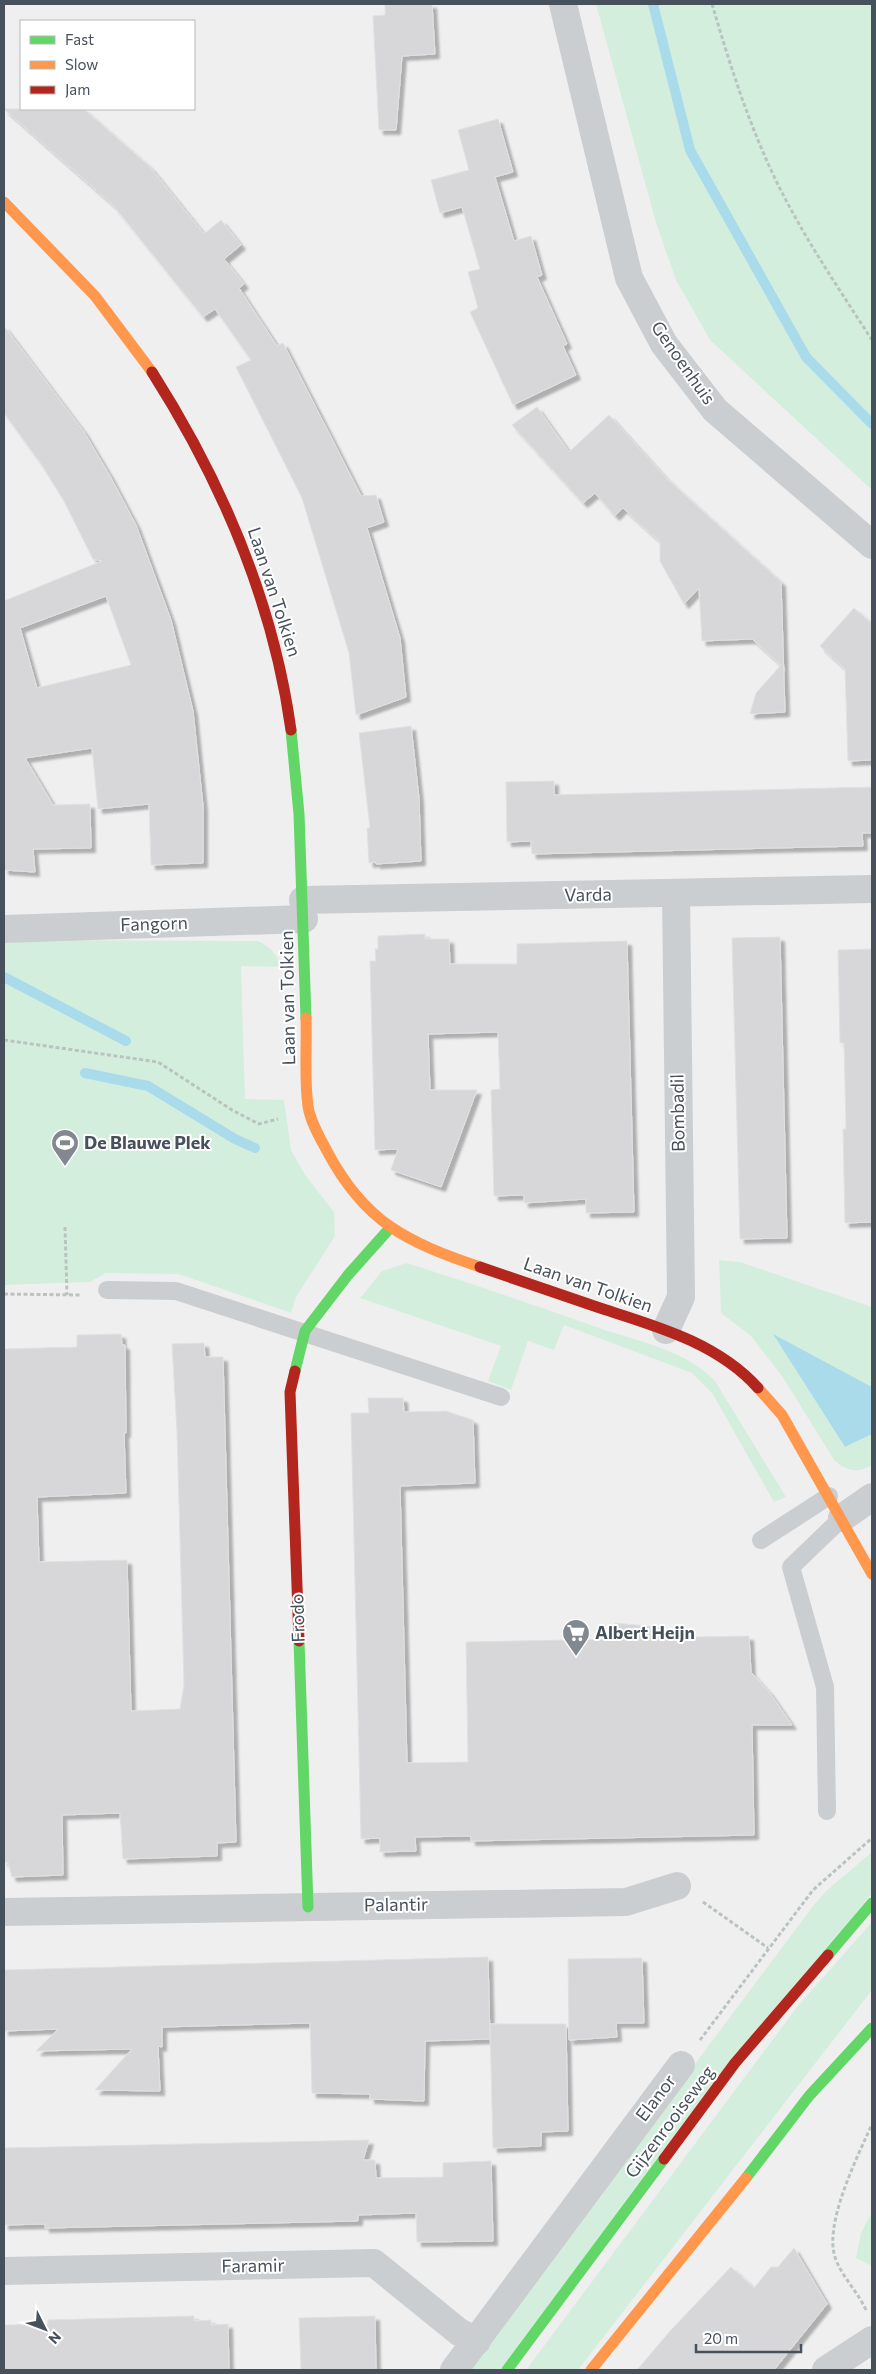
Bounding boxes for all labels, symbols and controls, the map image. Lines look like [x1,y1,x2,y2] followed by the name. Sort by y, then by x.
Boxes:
[20,20,195,110] legend
[65,30,94,48] text: Fast
[65,55,98,73] text: Slow
[65,80,90,98] text: Jam
[647,316,721,408] street label: Genoenhuis
[244,524,306,659] street label: Laan van Tolkien
[564,883,612,905] street label: Varda
[120,911,188,935] street label: Fangorn
[275,930,299,1066] street label: Laan van Tolkien
[665,1074,689,1152] street label: Bombadil
[50,1128,80,1167] sports icon: De Blauwe Plek
[84,1131,211,1153] place label: De Blauwe Plek
[521,1252,656,1316] street label: Laan van Tolkien
[285,1593,309,1643] street label: Frodo
[561,1618,591,1657] supermarket icon: Albert Heijn
[595,1621,695,1643] place label: Albert Heijn
[364,1892,428,1916] street label: Palantir
[620,2061,719,2182] street label: Gijzenrooiseweg
[630,2070,680,2125] street label: Elanor
[221,2253,285,2277] street label: Faramir
[20,2304,70,2354] north arrow
[696,2322,801,2354] scale bar
[45,2328,65,2348] text: N
[704,2329,738,2347] text: 20 m

